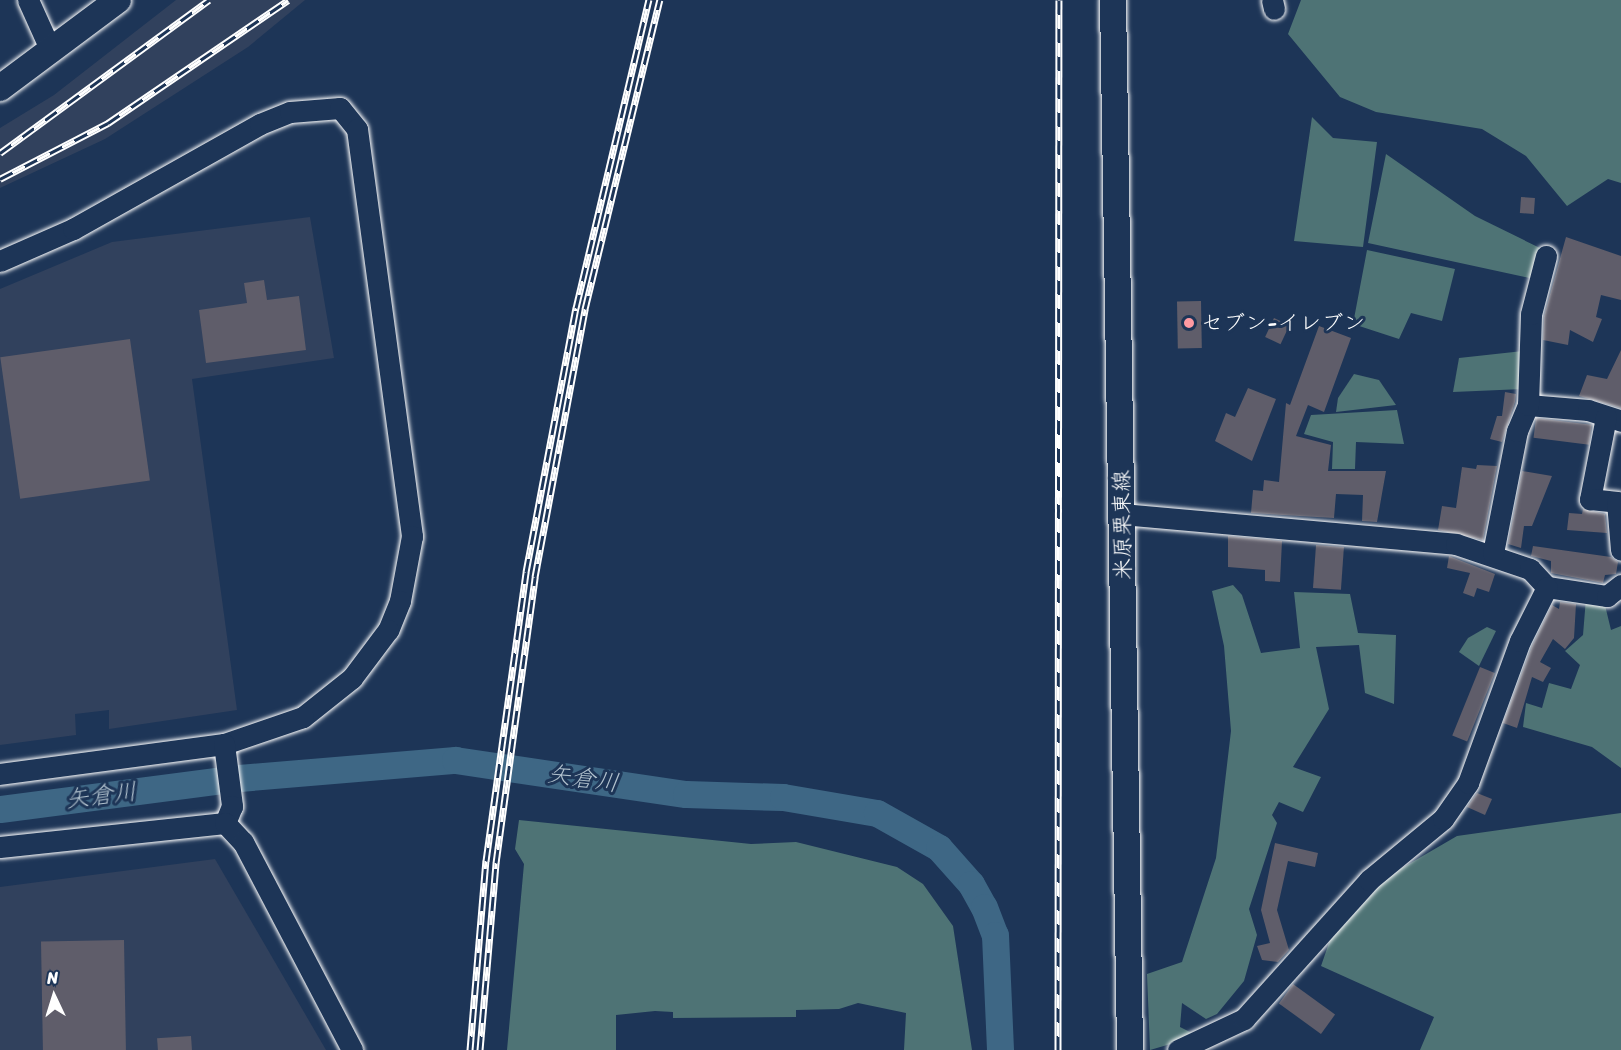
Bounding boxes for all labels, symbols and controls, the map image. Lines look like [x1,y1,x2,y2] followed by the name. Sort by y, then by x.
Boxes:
[1201,310,1365,336] place label: セブン-イレブン
[1182,316,1196,330] marker: セブン-イレブン
[1108,470,1136,580] street label: 米原栗東線
[545,760,621,798] water label: 矢倉川
[64,777,138,815] water label: 矢倉川
[46,963,59,992] text: N
[24,966,84,1026] north arrow

